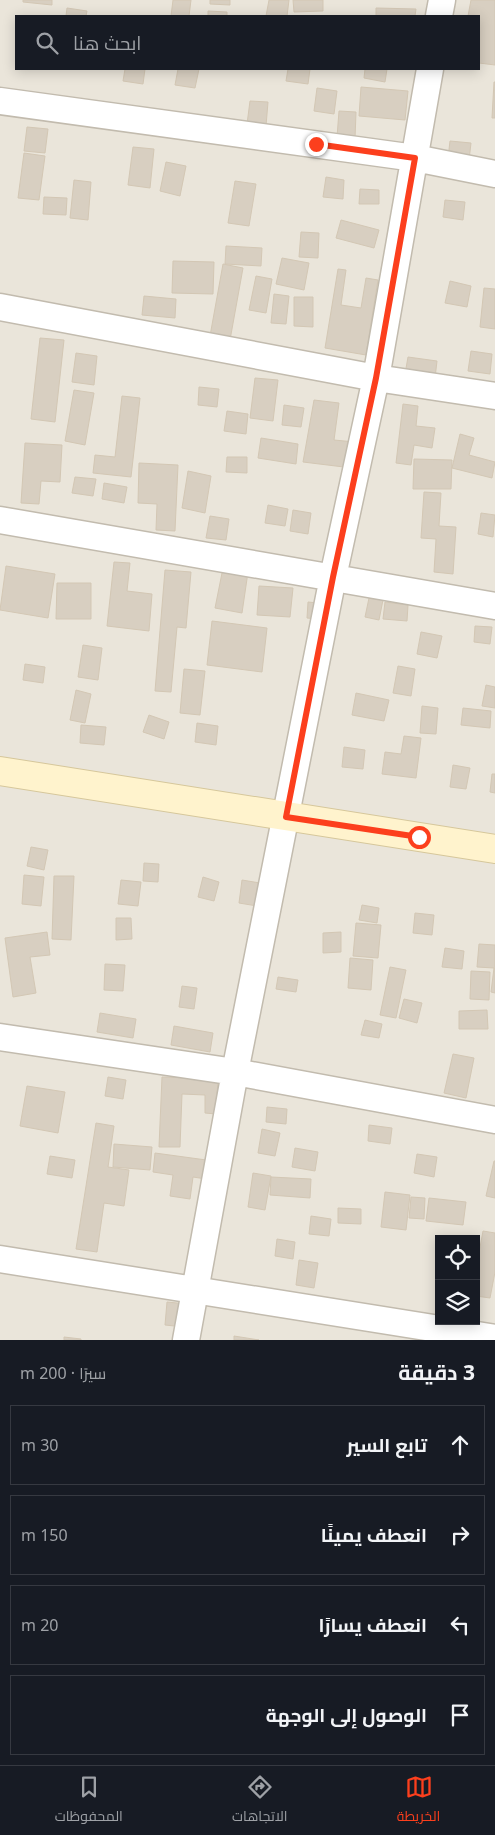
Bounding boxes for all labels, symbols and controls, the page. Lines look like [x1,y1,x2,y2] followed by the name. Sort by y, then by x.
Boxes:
[15,15,480,70] search box
[33,29,61,57] icon: search
[73,30,141,56] text: ابحث هنا
[305,133,328,156] route end
[408,826,431,849] route start
[435,1235,480,1325] map controls
[435,1235,480,1280] button: locate
[435,1280,480,1325] button: layers
[398,1358,475,1386] text: 3 دقيقة
[20,1362,106,1384] text: سيرًا · 200 m
[446,1431,474,1459] icon: ahead
[347,1432,427,1458] text: تابع السير
[21,1434,58,1456] text: 30 m
[446,1521,474,1549] icon: right
[321,1522,427,1548] text: انعطف يمينًا
[21,1524,68,1546] text: 150 m
[446,1611,474,1639] icon: left
[318,1612,427,1638] text: انعطف يسارًا
[21,1614,58,1636] text: 20 m
[446,1701,474,1729] icon: arrive
[266,1702,427,1728] text: الوصول إلى الوجهة
[55,1773,123,1829] tab: المحفوظات
[232,1773,287,1829] tab: الاتجاهات
[397,1773,440,1829] tab: الخريطة

